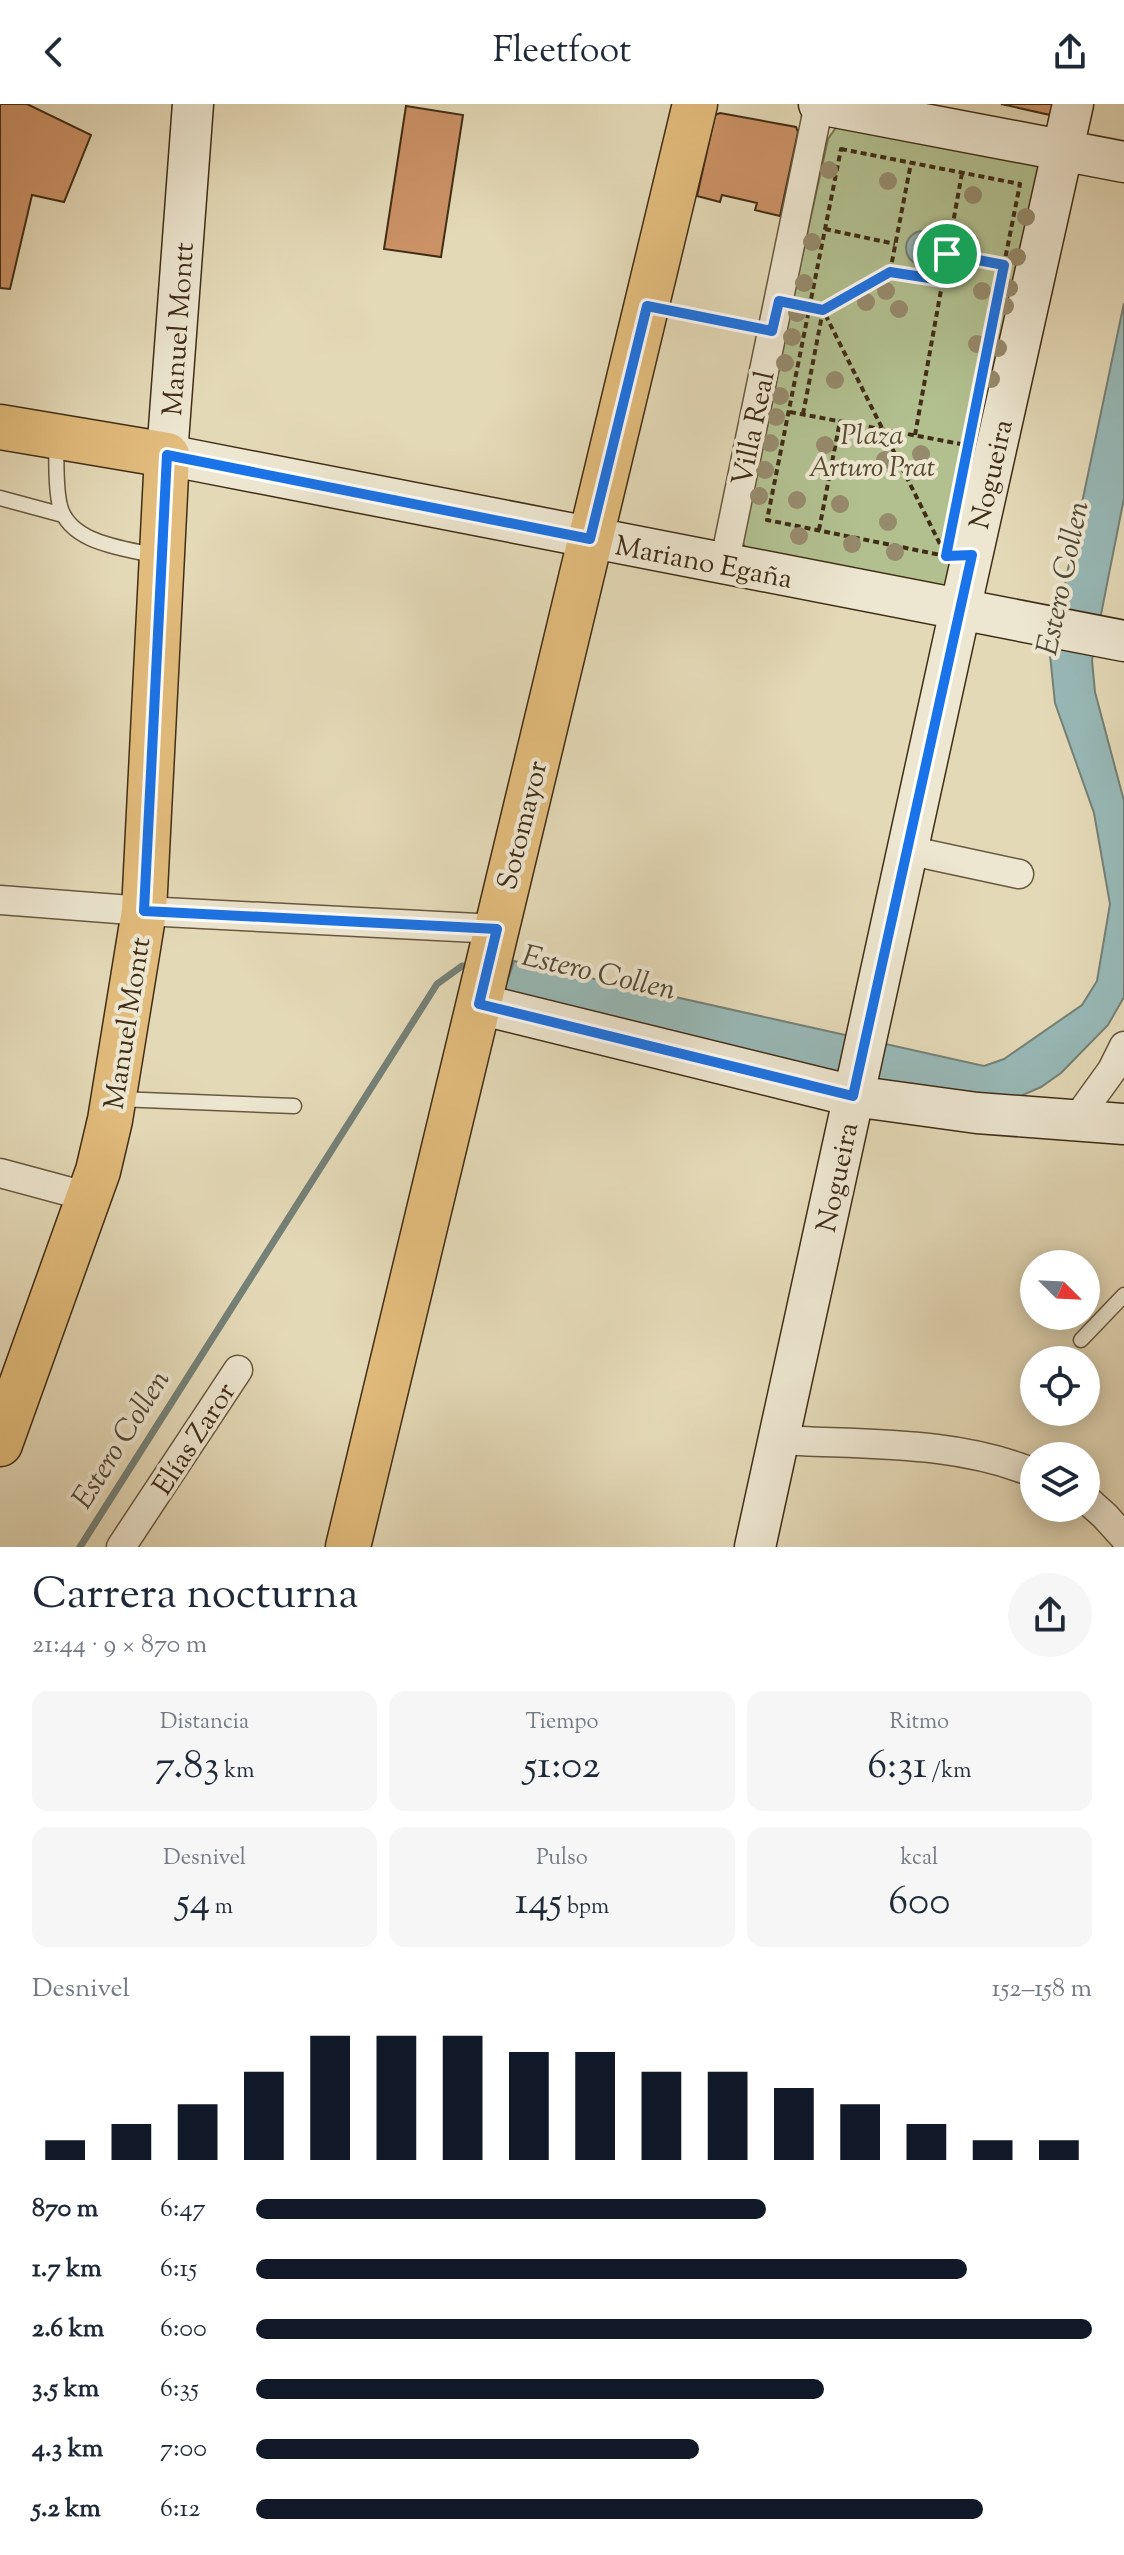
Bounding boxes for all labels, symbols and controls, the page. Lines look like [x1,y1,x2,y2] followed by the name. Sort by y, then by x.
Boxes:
[493,26,631,78] text: Fleetfoot
[32,30,76,74] icon: back
[1048,30,1092,74] icon: share
[913,220,981,288] pin
[925,232,969,276] icon: arrive
[154,241,206,417] street label: Manuel Montt
[723,367,787,490] street label: Villa Real
[961,416,1025,533] street label: Nogueira
[809,417,935,489] park label: Plaza Arturo Prat
[1027,497,1102,660] water label: Estero Collen
[611,527,796,601] street label: Mariano Egaña
[489,757,559,894] street label: Sotomayor
[96,934,162,1112] street label: Manuel Montt
[517,936,680,1013] water label: Estero Collen
[808,1119,870,1236] street label: Nogueira
[1020,1250,1100,1330] north arrow
[1020,1250,1100,1522] map controls
[1020,1346,1100,1426] button: locate
[62,1362,182,1518] water label: Estero Collen
[144,1375,247,1504] street label: Elías Zaror
[1020,1442,1100,1522] button: layers
[32,1565,359,1628] text: Carrera nocturna
[1008,1573,1092,1657] button: share
[32,1627,207,1664] text: 21:44 · 9 × 870 m
[160,1707,249,1739] text: Distancia
[525,1707,598,1739] text: Tiempo
[890,1707,949,1739] text: Ritmo
[155,1739,219,1796] text: 7.83
[524,1739,600,1796] text: 51:02
[867,1739,927,1796] text: 6:31
[219,1756,254,1788] text: km
[927,1756,971,1788] text: /km
[163,1843,246,1875] text: Desnivel
[536,1843,588,1875] text: Pulso
[900,1843,938,1875] text: kcal
[176,1875,210,1932] text: 54
[515,1875,562,1932] text: 145
[888,1875,950,1932] text: 600
[210,1892,233,1924] text: m
[562,1892,609,1924] text: bpm
[32,1971,130,2008] text: Desnivel
[992,1971,1092,2008] text: 152–158 m
[32,2191,98,2228] text: 870 m
[160,2191,206,2228] text: 6:47
[32,2251,102,2288] text: 1.7 km
[160,2251,197,2288] text: 6:15
[32,2311,104,2348] text: 2.6 km
[160,2311,207,2348] text: 6:00
[32,2371,99,2408] text: 3.5 km
[160,2371,199,2408] text: 6:35
[32,2431,103,2468] text: 4.3 km
[160,2431,207,2468] text: 7:00
[32,2491,101,2528] text: 5.2 km
[160,2491,200,2528] text: 6:12

